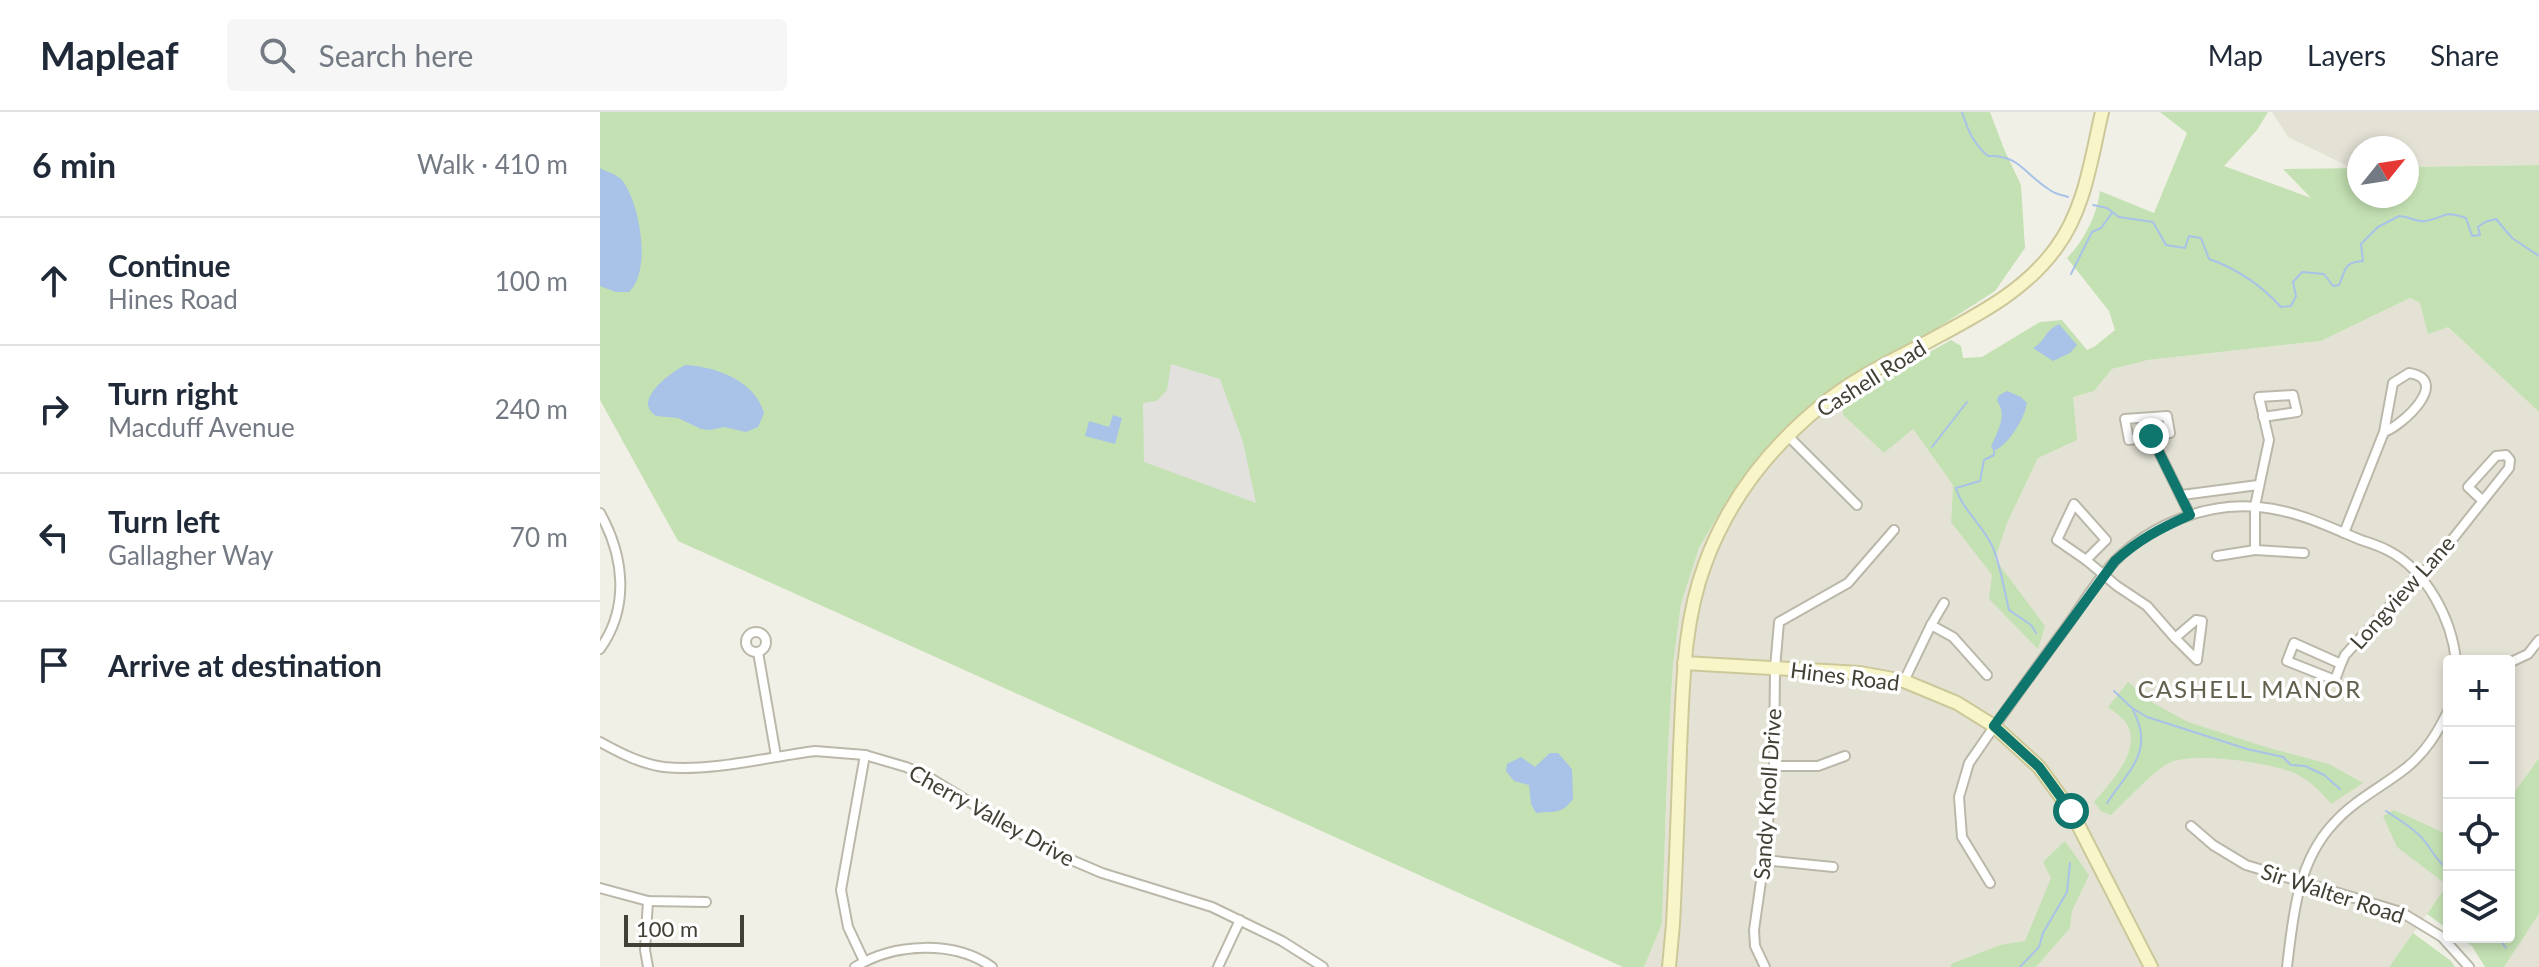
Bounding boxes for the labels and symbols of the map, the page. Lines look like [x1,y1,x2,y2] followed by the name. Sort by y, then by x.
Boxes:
[2347,136,2419,208] north arrow
[1811,334,1931,422] street label: Cashell Road
[2133,418,2169,454] route end
[2344,530,2460,654] street label: Longview Lane
[1789,656,1901,696] street label: Hines Road
[2138,674,2362,703] district label: CASHELL MANOR
[1748,707,1786,881] street label: Sandy Knoll Drive
[905,758,1079,872] street label: Cherry Valley Drive
[2053,793,2089,829] route start
[2258,857,2408,929] street label: Sir Walter Road
[624,911,744,947] scale bar

